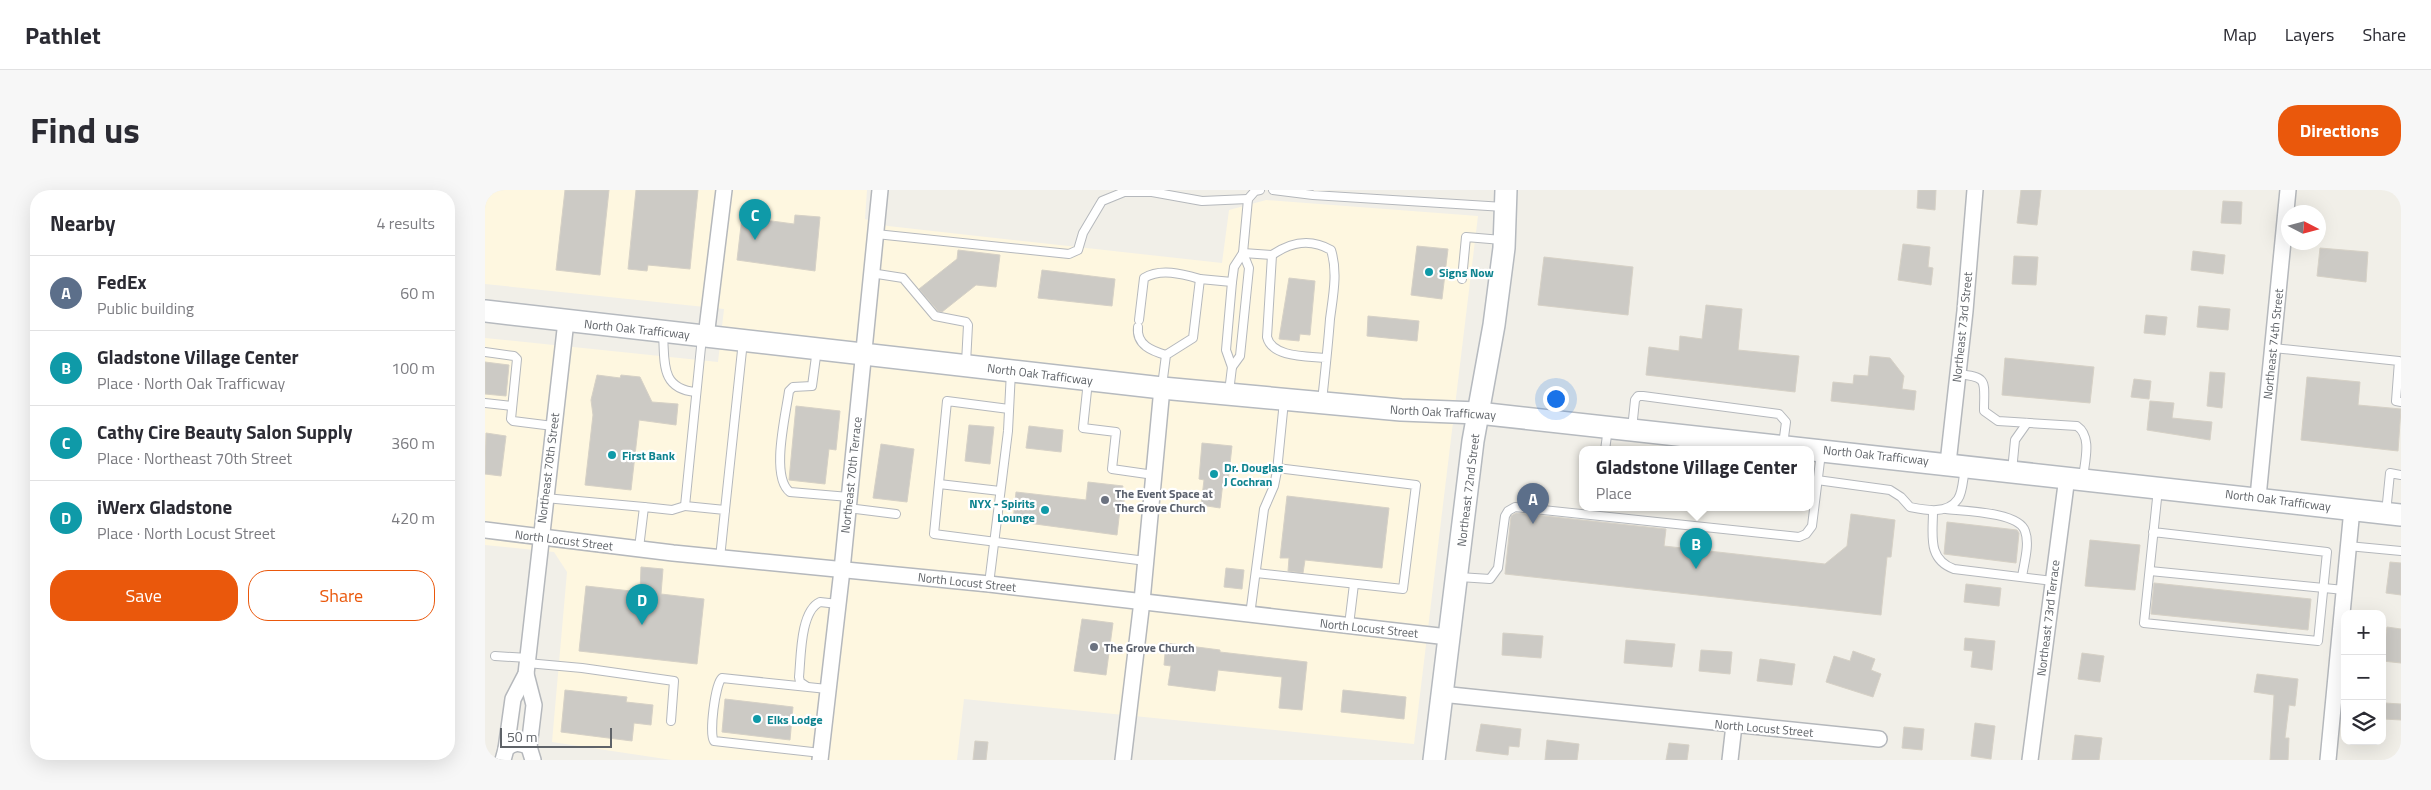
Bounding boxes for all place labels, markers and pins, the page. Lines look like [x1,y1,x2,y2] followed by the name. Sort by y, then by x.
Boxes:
[739,199,771,240] pin: C
[1439,263,1494,282] place label: Signs Now
[1423,266,1435,278] marker: Signs Now
[622,446,676,465] place label: First Bank
[606,449,618,461] marker: First Bank
[1224,458,1284,491] place label: Dr. Douglas J Cochran
[1208,468,1220,480] marker: Dr. Douglas J Cochran
[1517,483,1549,524] pin: A
[1115,484,1213,517] place label: The Event Space at The Grove Church
[969,494,1035,527] place label: NYX - Spirits Lounge
[1099,494,1111,506] marker: The Event Space at The Grove Church
[1039,504,1051,516] marker: NYX - Spirits Lounge
[1680,528,1712,569] pin: B
[626,584,658,625] pin: D
[1104,638,1195,657] place label: The Grove Church
[1088,641,1100,653] marker: The Grove Church
[767,710,823,729] place label: Elks Lodge
[751,713,763,725] marker: Elks Lodge

